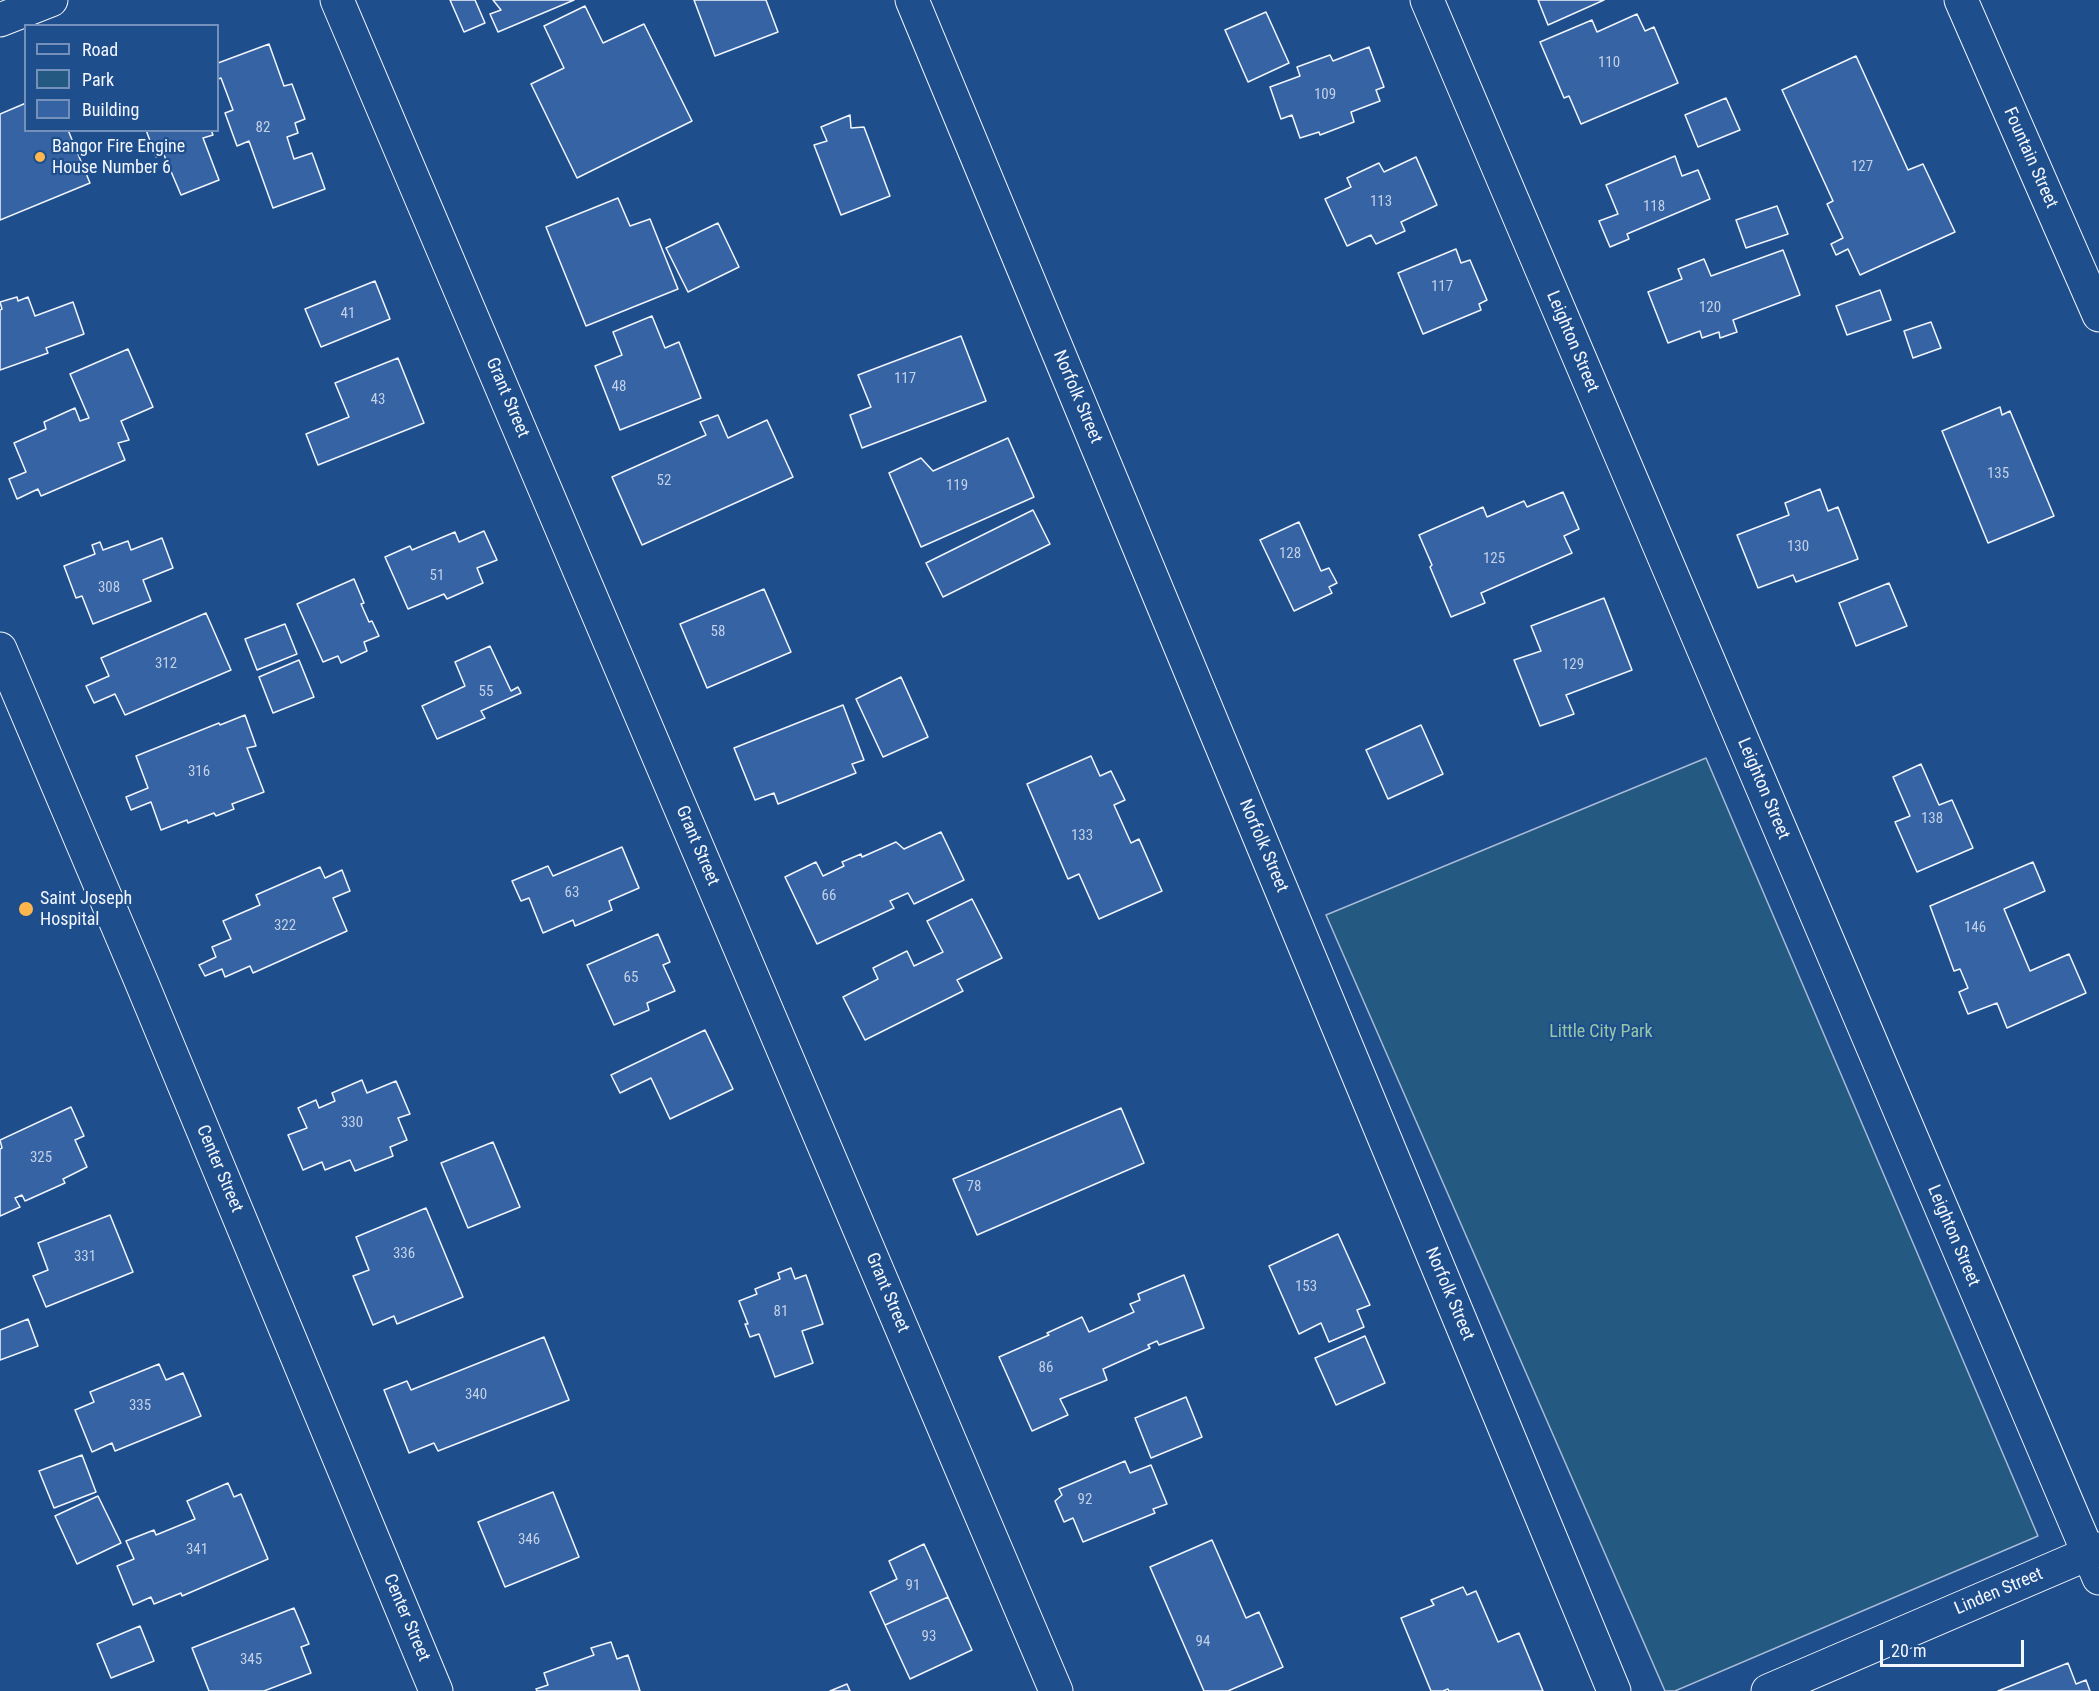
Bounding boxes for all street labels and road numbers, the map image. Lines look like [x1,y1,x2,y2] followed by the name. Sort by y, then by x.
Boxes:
[1998,104,2062,212] street label: Fountain Street
[1541,288,1603,396] street label: Leighton Street
[1048,347,1106,447] street label: Norfolk Street
[481,355,533,441] street label: Grant Street
[1732,735,1794,843] street label: Leighton Street
[1234,796,1292,896] street label: Norfolk Street
[671,803,723,889] street label: Grant Street
[191,1122,247,1216] street label: Center Street
[1922,1182,1984,1290] street label: Leighton Street
[1420,1244,1478,1344] street label: Norfolk Street
[861,1250,913,1336] street label: Grant Street
[1952,1564,2046,1620] street label: Linden Street
[378,1571,434,1665] street label: Center Street

